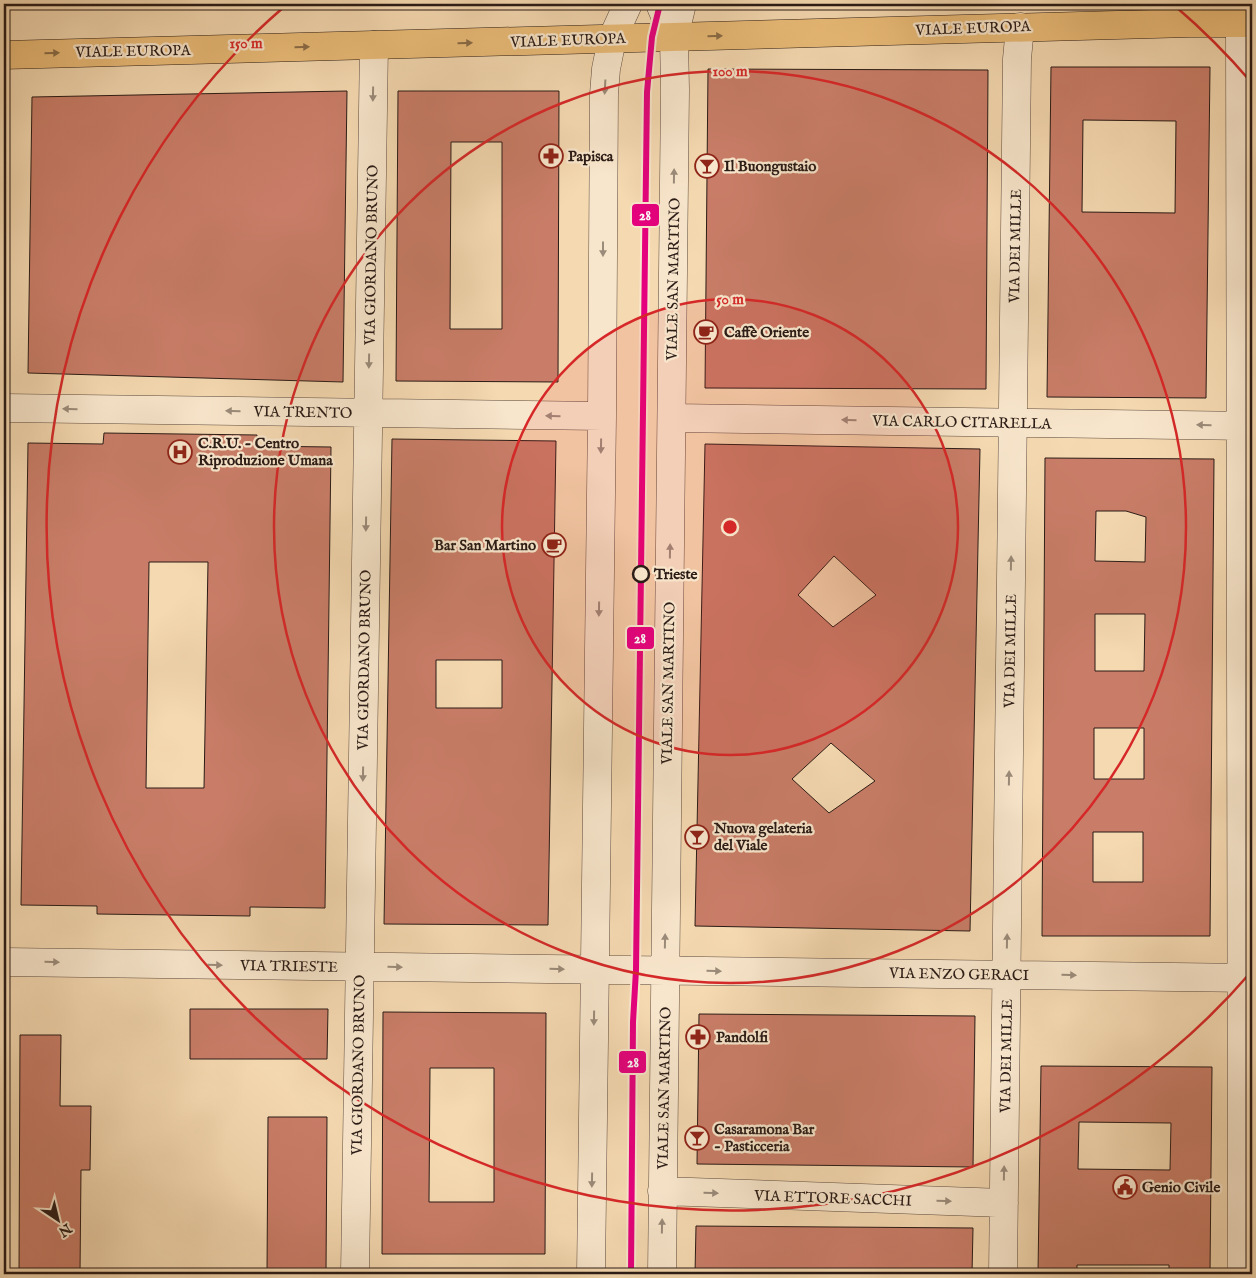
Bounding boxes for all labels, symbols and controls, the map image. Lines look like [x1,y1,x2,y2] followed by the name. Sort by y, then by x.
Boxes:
[914,17,1032,40] street label: VIALE EUROPA
[509,29,627,52] street label: VIALE EUROPA
[707,31,723,39] one-way arrow
[229,34,263,53] text: 150 m
[457,38,473,46] one-way arrow
[74,41,192,62] street label: VIALE EUROPA
[295,43,311,51] one-way arrow
[45,49,61,57] one-way arrow
[712,62,748,81] text: 100 m
[600,79,608,95] one-way arrow
[369,86,377,102] one-way arrow
[538,143,564,169] pharmacy icon: Papisca
[568,147,614,166] place label: Papisca
[694,153,720,179] bar icon: Il Buongustaio
[724,157,816,176] place label: Il Buongustaio
[360,165,383,346] street label: VIA GIORDANO BRUNO
[670,168,678,184] one-way arrow
[1005,189,1026,304] street label: VIA DEI MILLE
[663,197,684,362] street label: VIALE SAN MARTINO
[631,203,660,227] line badge: 28
[639,207,652,225] text: 28
[599,241,607,257] one-way arrow
[716,290,744,309] text: 50 m
[693,319,719,345] cafe icon: Caffè Oriente
[724,323,809,342] place label: Caffè Oriente
[365,353,373,369] one-way arrow
[253,402,352,423] street label: VIA TRENTO
[62,405,78,413] one-way arrow
[225,407,241,415] one-way arrow
[871,411,1053,434] street label: VIA CARLO CITARELLA
[545,412,561,420] one-way arrow
[840,416,856,424] one-way arrow
[1195,421,1211,429] one-way arrow
[198,434,333,470] place label: C.R.U. - Centro Riproduzione Umana
[167,439,193,465] hospital icon: C.R.U. - Centro Riproduzione Umana
[597,439,605,455] one-way arrow
[362,516,370,532] one-way arrow
[721,518,739,536] centre of rings
[541,532,567,558] cafe icon: Bar San Martino
[434,536,536,555] place label: Bar San Martino
[666,542,674,558] one-way arrow
[1007,555,1015,571] one-way arrow
[632,565,650,583] marker: Trieste
[653,565,698,584] place label: Trieste
[353,570,376,751] street label: VIA GIORDANO BRUNO
[1000,594,1021,709] street label: VIA DEI MILLE
[595,601,603,617] one-way arrow
[658,601,679,766] street label: VIALE SAN MARTINO
[626,626,655,650] line badge: 28
[634,630,647,648] text: 28
[358,766,366,782] one-way arrow
[1005,770,1013,786] one-way arrow
[713,819,813,855] place label: Nuova gelateria del Viale
[684,824,710,850] bar icon: Nuova gelateria del Viale
[661,932,669,948] one-way arrow
[1003,932,1011,948] one-way arrow
[239,956,338,977] street label: VIA TRIESTE
[45,959,61,967] one-way arrow
[207,961,223,969] one-way arrow
[387,963,403,971] one-way arrow
[888,964,1030,985] street label: VIA ENZO GERACI
[550,965,566,973] one-way arrow
[706,967,722,975] one-way arrow
[1061,972,1077,980] one-way arrow
[347,975,370,1156] street label: VIA GIORDANO BRUNO
[996,999,1017,1114] street label: VIA DEI MILLE
[654,1006,675,1171] street label: VIALE SAN MARTINO
[590,1010,598,1026] one-way arrow
[685,1024,711,1050] pharmacy icon: Pandolfi
[716,1028,768,1047] place label: Pandolfi
[618,1050,647,1074] line badge: 28
[627,1054,640,1072] text: 28
[714,1120,815,1156] place label: Casaramona Bar - Pasticceria
[684,1125,710,1151] bar icon: Casaramona Bar - Pasticceria
[1000,1165,1008,1181] one-way arrow
[588,1173,596,1189] one-way arrow
[1112,1174,1138,1200] public building icon: Genio Civile
[1142,1178,1220,1197] place label: Genio Civile
[753,1186,913,1211] street label: VIA ETTORE SACCHI
[703,1190,719,1198] one-way arrow
[32,1196,82,1246] north arrow
[936,1198,952,1206] one-way arrow
[658,1217,666,1233] one-way arrow
[55,1218,76,1241] text: N

